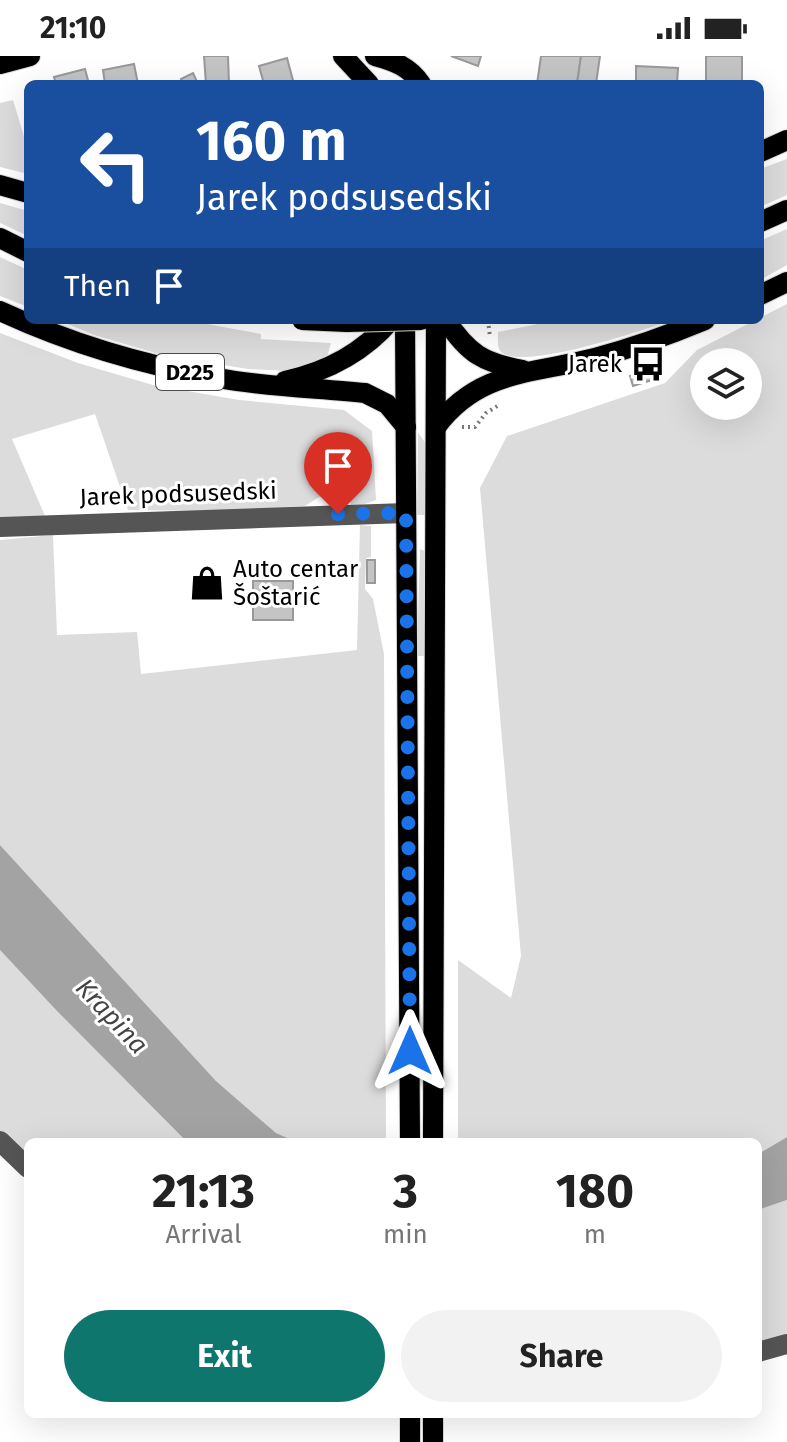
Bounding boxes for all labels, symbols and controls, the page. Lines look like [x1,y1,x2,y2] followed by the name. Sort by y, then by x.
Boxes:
[40,10,106,46] text: 21:10
[196,108,347,175] text: 160 m
[64,112,168,216] icon: left
[196,176,492,220] text: Jarek podsusedski
[147,264,191,308] icon: arrive
[64,268,131,304] text: Then
[629,345,667,383] bus stop icon: Jarek
[690,348,762,420] map controls
[690,348,762,420] button: layers
[568,350,623,378] place label: Jarek
[156,354,224,390] road number: D225
[304,432,372,514] pin
[316,444,360,488] icon: arrive
[79,477,277,511] street label: Jarek podsusedski
[233,555,359,611] place label: Auto centar Šoštarić
[188,564,226,602] shop icon: Auto centar Šoštarić
[69,972,154,1060] water label: Krapina
[368,1009,452,1093] position arrow
[152,1162,255,1220] text: 21:13
[393,1162,418,1220] text: 3
[556,1162,634,1220] text: 180
[165,1219,242,1250] text: Arrival
[383,1219,428,1250] text: min
[584,1219,606,1250] text: m
[64,1310,385,1402] button: Exit
[401,1310,722,1402] button: Share

